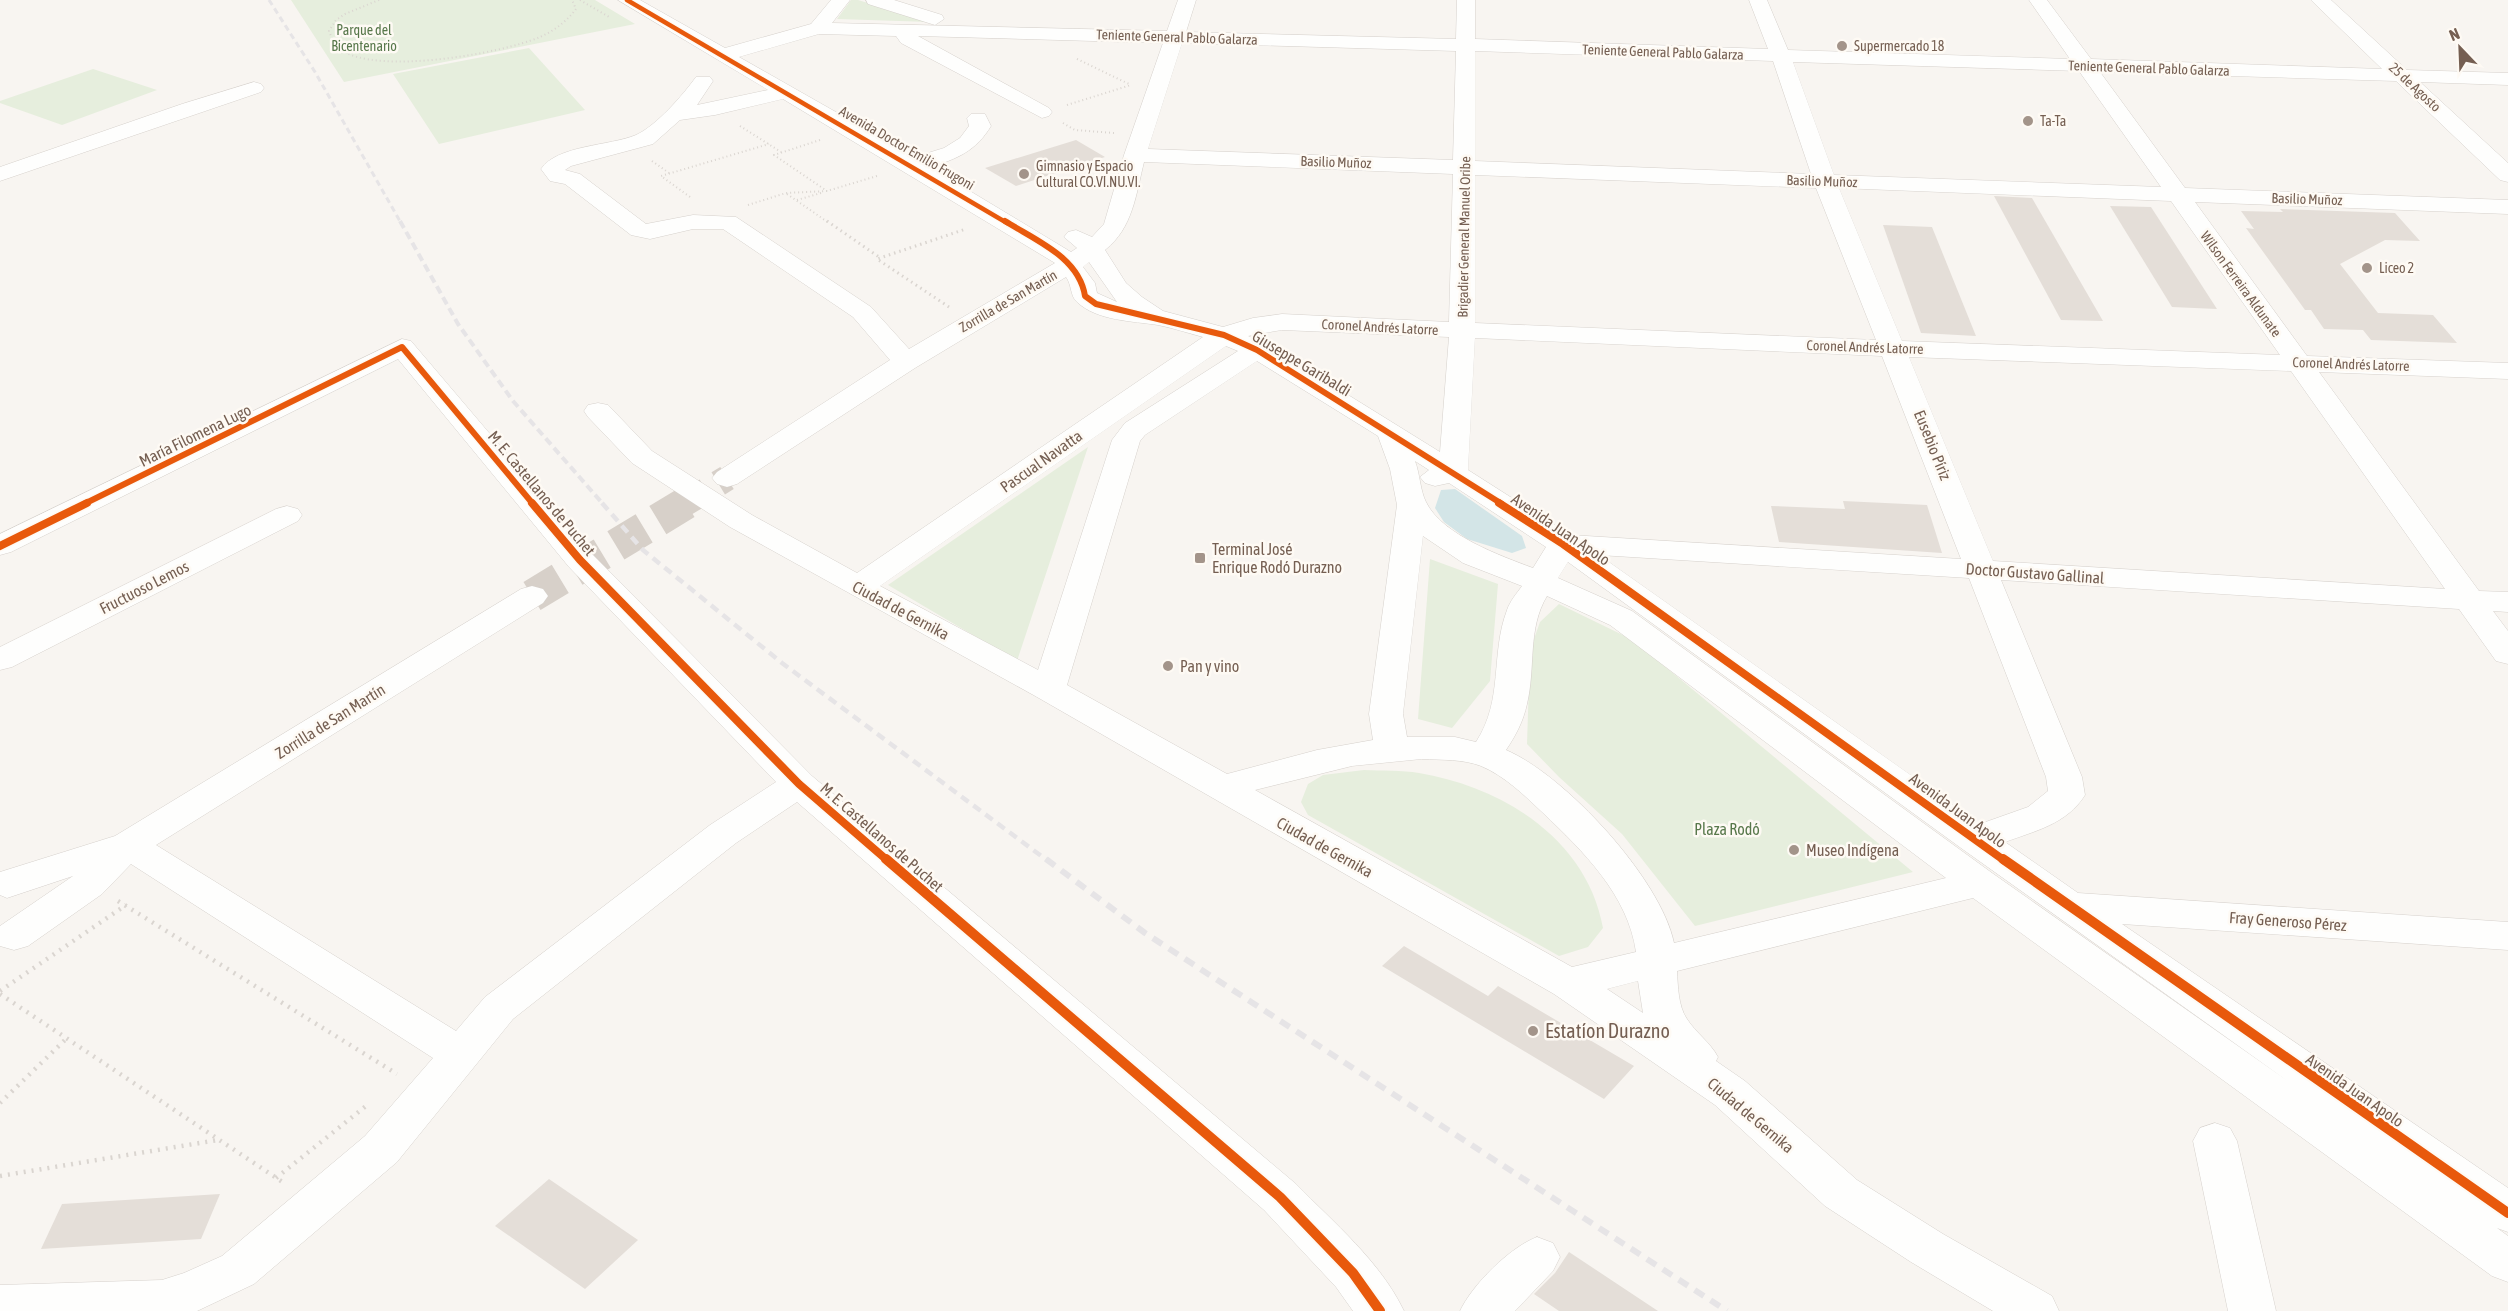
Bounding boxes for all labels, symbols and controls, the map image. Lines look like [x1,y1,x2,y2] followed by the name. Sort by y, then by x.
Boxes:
[2430,18,2490,78] north arrow
[331,22,397,54] park label: Parque del Bicentenario
[2446,24,2462,44] text: N
[1096,26,1258,48] street label: Teniente General Pablo Galarza
[1854,38,1945,54] place label: Supermercado 18
[1835,39,1849,53] marker: Supermercado 18
[1582,41,1744,63] street label: Teniente General Pablo Galarza
[2068,57,2230,79] street label: Teniente General Pablo Galarza
[2386,59,2444,115] street label: 25 de Agosto
[837,103,977,193] street label: Avenida Doctor Emilio Frugoni
[2040,113,2066,129] place label: Ta-Ta
[2021,114,2035,128] marker: Ta-Ta
[1300,153,1372,171] street label: Basilio Muñoz
[1455,156,1473,318] street label: Brigadier General Manuel Oribe
[1036,158,1141,190] place label: Gimnasio y Espacio Cultural CO.VI.NU.VI.
[1017,167,1031,181] marker: Gimnasio y Espacio Cultural CO.VI.NU.VI.
[1786,172,1858,190] street label: Basilio Muñoz
[2271,190,2343,208] street label: Basilio Muñoz
[2197,228,2285,340] street label: Wilson Ferreira Aldunate
[2379,260,2414,276] place label: Liceo 2
[2360,261,2374,275] marker: Liceo 2
[956,267,1060,335] street label: Zorrilla de San Martín
[1321,316,1439,338] street label: Coronel Andrés Latorre
[1249,326,1355,400] street label: Giuseppe Garibaldi
[1806,337,1924,357] street label: Coronel Andrés Latorre
[2292,354,2410,374] street label: Coronel Andrés Latorre
[136,400,254,471] street label: María Filomena Lugo
[1911,407,1955,483] street label: Eusebio Píriz
[997,426,1085,496] street label: Pascual Navatta
[485,427,600,559] street label: M. E. Castellanos de Puchet
[1508,489,1614,569] street label: Avenida Juan Apolo
[1212,540,1342,577] place label: Terminal José Enrique Rodó Durazno
[1193,551,1207,565] marker: Terminal José Enrique Rodó Durazno
[96,557,192,617] street label: Fructuoso Lemos
[1965,559,2106,587] street label: Doctor Gustavo Gallinal
[850,577,952,643] street label: Ciudad de Gernika
[1180,657,1239,676] place label: Pan y vino
[1161,659,1175,673] marker: Pan y vino
[272,680,388,762] street label: Zorrilla de San Martín
[1906,769,2010,852] street label: Avenida Juan Apolo
[817,779,947,895] street label: M. E. Castellanos de Puchet
[1274,813,1376,881] street label: Ciudad de Gernika
[1694,820,1760,838] park label: Plaza Rodó
[1806,841,1899,860] place label: Museo Indígena
[1787,843,1801,857] marker: Museo Indígena
[2229,908,2348,935] street label: Fray Generoso Pérez
[1545,1019,1670,1042] place label: Estatíon Durazno
[1526,1024,1540,1038] marker: Estatíon Durazno
[2302,1050,2407,1131] street label: Avenida Juan Apolo
[1704,1074,1798,1156] street label: Ciudad de Gernika

